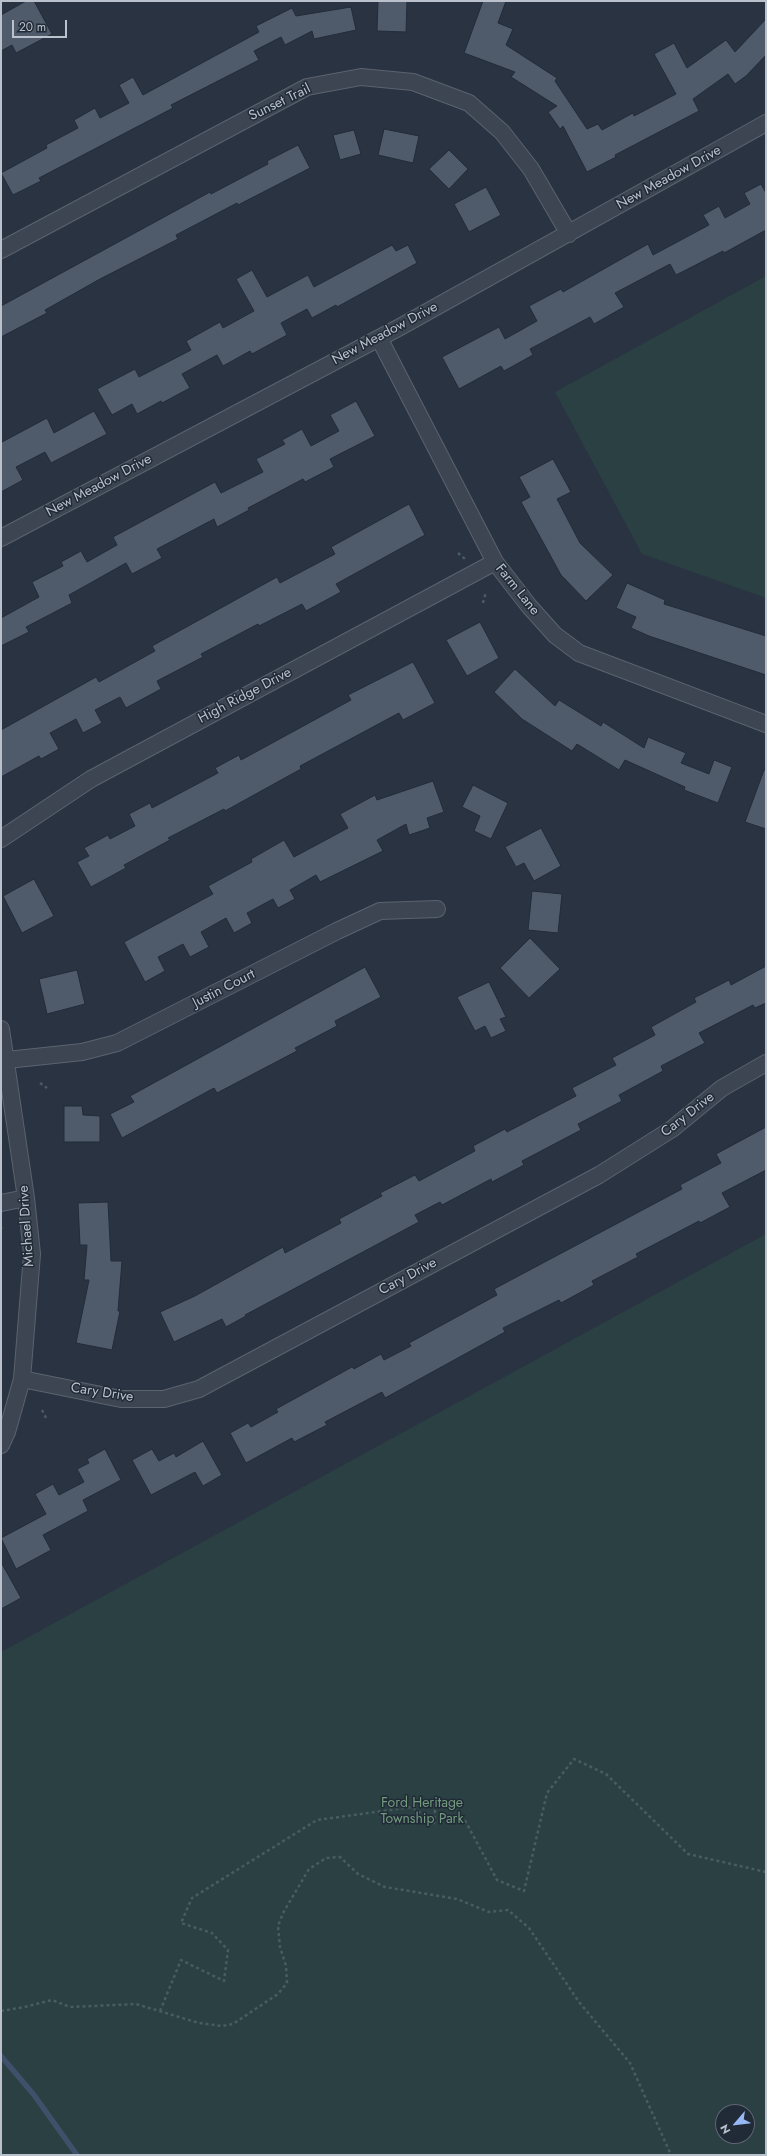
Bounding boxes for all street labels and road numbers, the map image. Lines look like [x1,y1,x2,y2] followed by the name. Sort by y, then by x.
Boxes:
[246,81,314,125] street label: Sunset Trail
[614,142,724,214] street label: New Meadow Drive
[329,299,441,369] street label: New Meadow Drive
[43,451,155,521] street label: New Meadow Drive
[491,561,543,619] street label: Farm Lane
[196,664,294,728] street label: High Ridge Drive
[190,966,258,1012] street label: Justin Court
[658,1089,718,1141] street label: Cary Drive
[16,1185,38,1267] street label: Michael Drive
[376,1255,440,1299] street label: Cary Drive
[70,1380,134,1406] street label: Cary Drive

